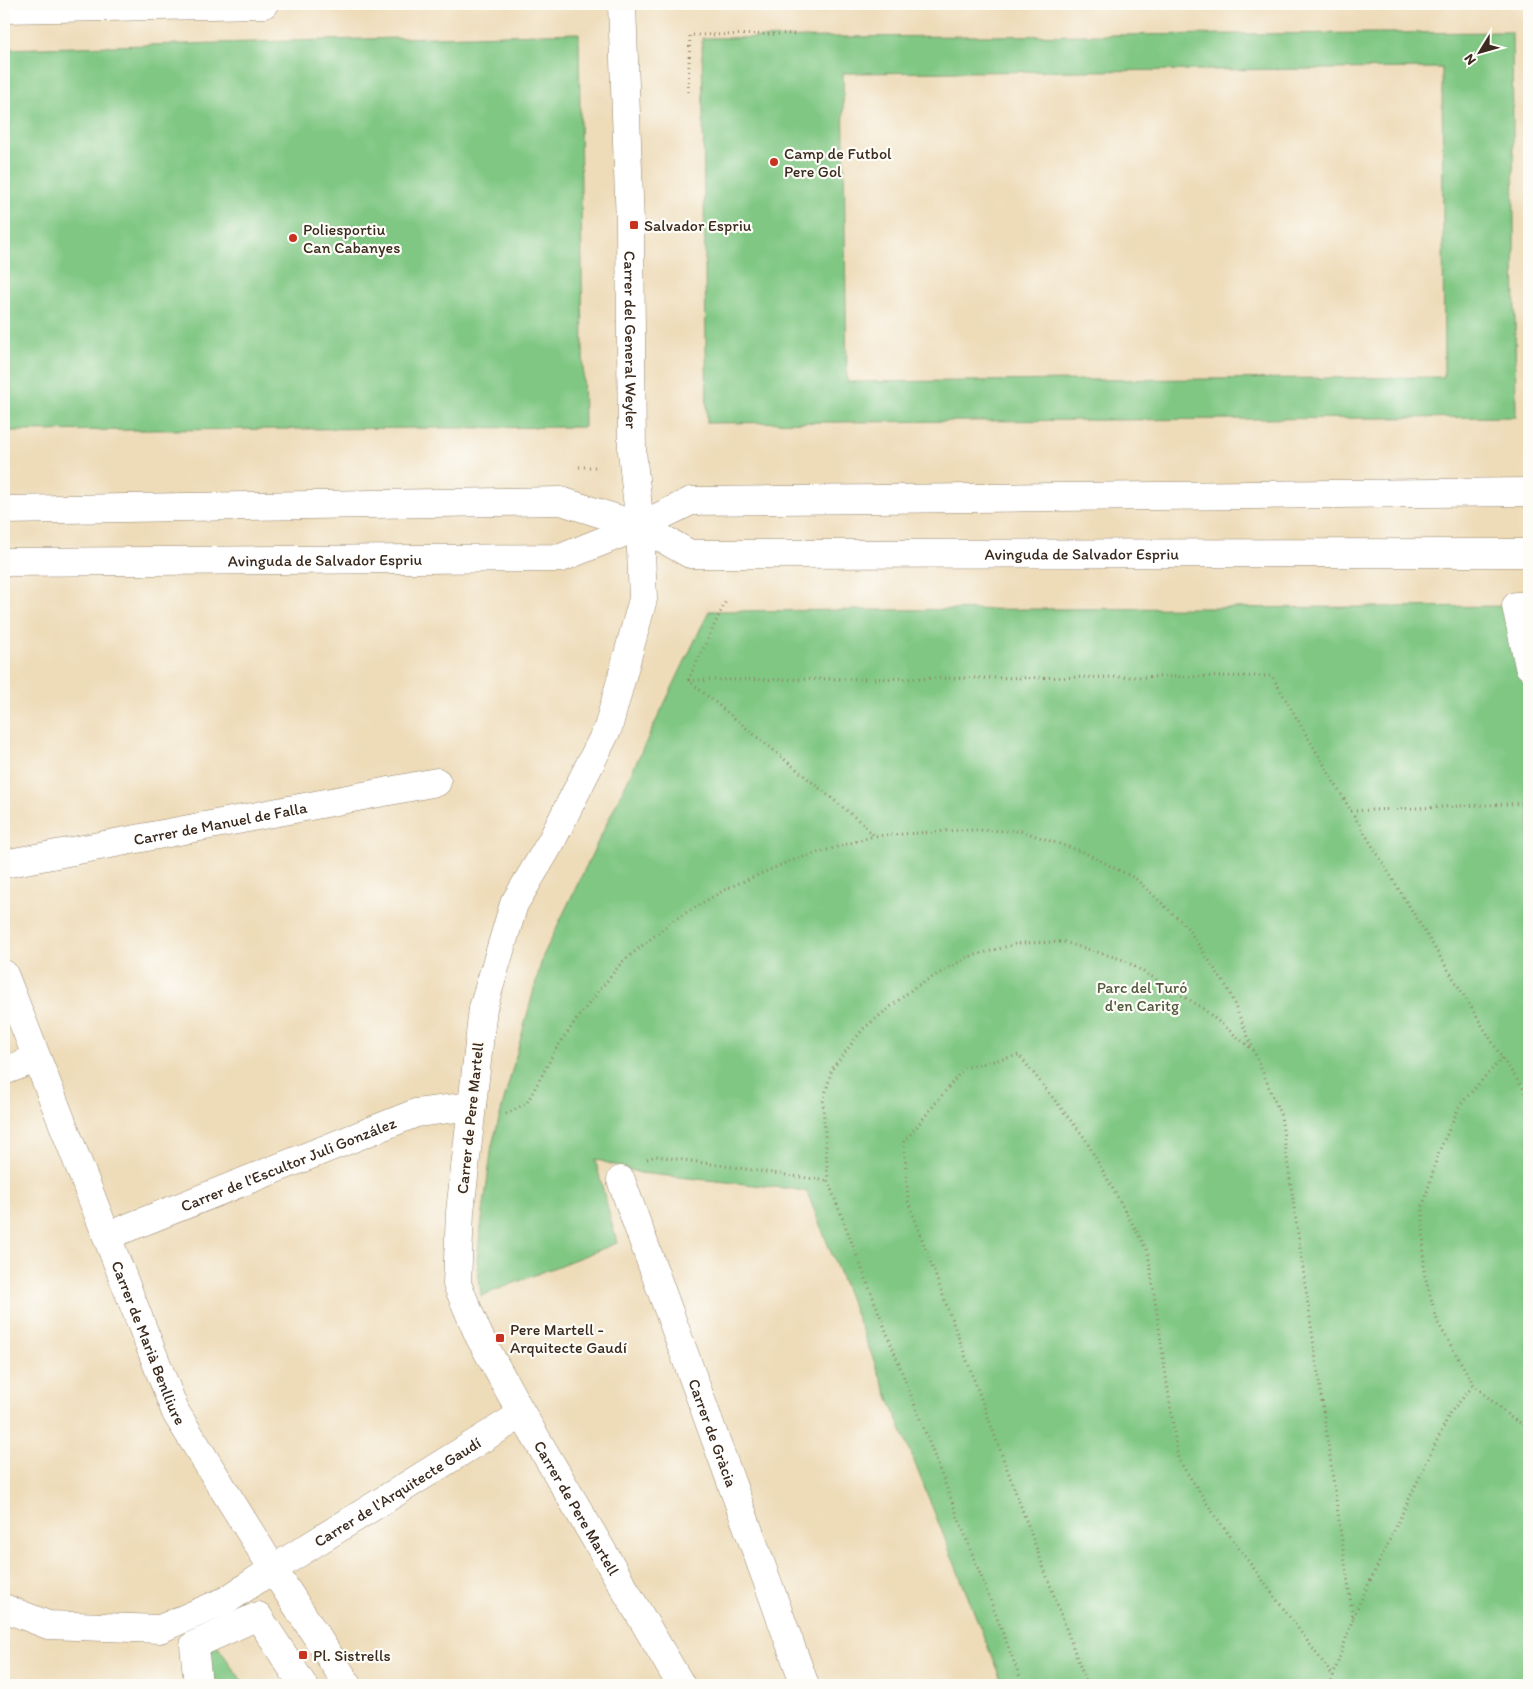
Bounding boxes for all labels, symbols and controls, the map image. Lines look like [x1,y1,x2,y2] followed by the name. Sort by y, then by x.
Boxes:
[1456,28,1506,78] north arrow
[1460,51,1480,68] text: N
[784,144,892,181] place label: Camp de Futbol Pere Gol
[768,156,780,168] marker: Camp de Futbol Pere Gol
[644,216,752,235] place label: Salvador Espriu
[628,219,640,231] marker: Salvador Espriu
[303,220,400,257] place label: Poliesportiu Can Cabanyes
[287,232,299,244] marker: Poliesportiu Can Cabanyes
[621,251,641,429] street label: Carrer del General Weyler
[984,544,1179,563] street label: Avinguda de Salvador Espriu
[228,549,423,570] street label: Avinguda de Salvador Espriu
[132,797,309,849] street label: Carrer de Manuel de Falla
[1097,978,1187,1015] park label: Parc del Turó d'en Caritg
[453,1041,487,1195] street label: Carrer de Pere Martell
[178,1112,399,1215] street label: Carrer de l'Escultor Juli González
[108,1258,190,1428] street label: Carrer de Marià Benlliure
[510,1320,627,1357] place label: Pere Martell - Arquitecte Gaudí
[494,1332,506,1344] marker: Pere Martell - Arquitecte Gaudí
[685,1376,742,1490] street label: Carrer de Gràcia
[310,1433,484,1551] street label: Carrer de l'Arquitecte Gaudí
[530,1437,624,1579] street label: Carrer de Pere Martell
[313,1646,391,1665] place label: Pl. Sistrells
[297,1649,309,1661] marker: Pl. Sistrells

